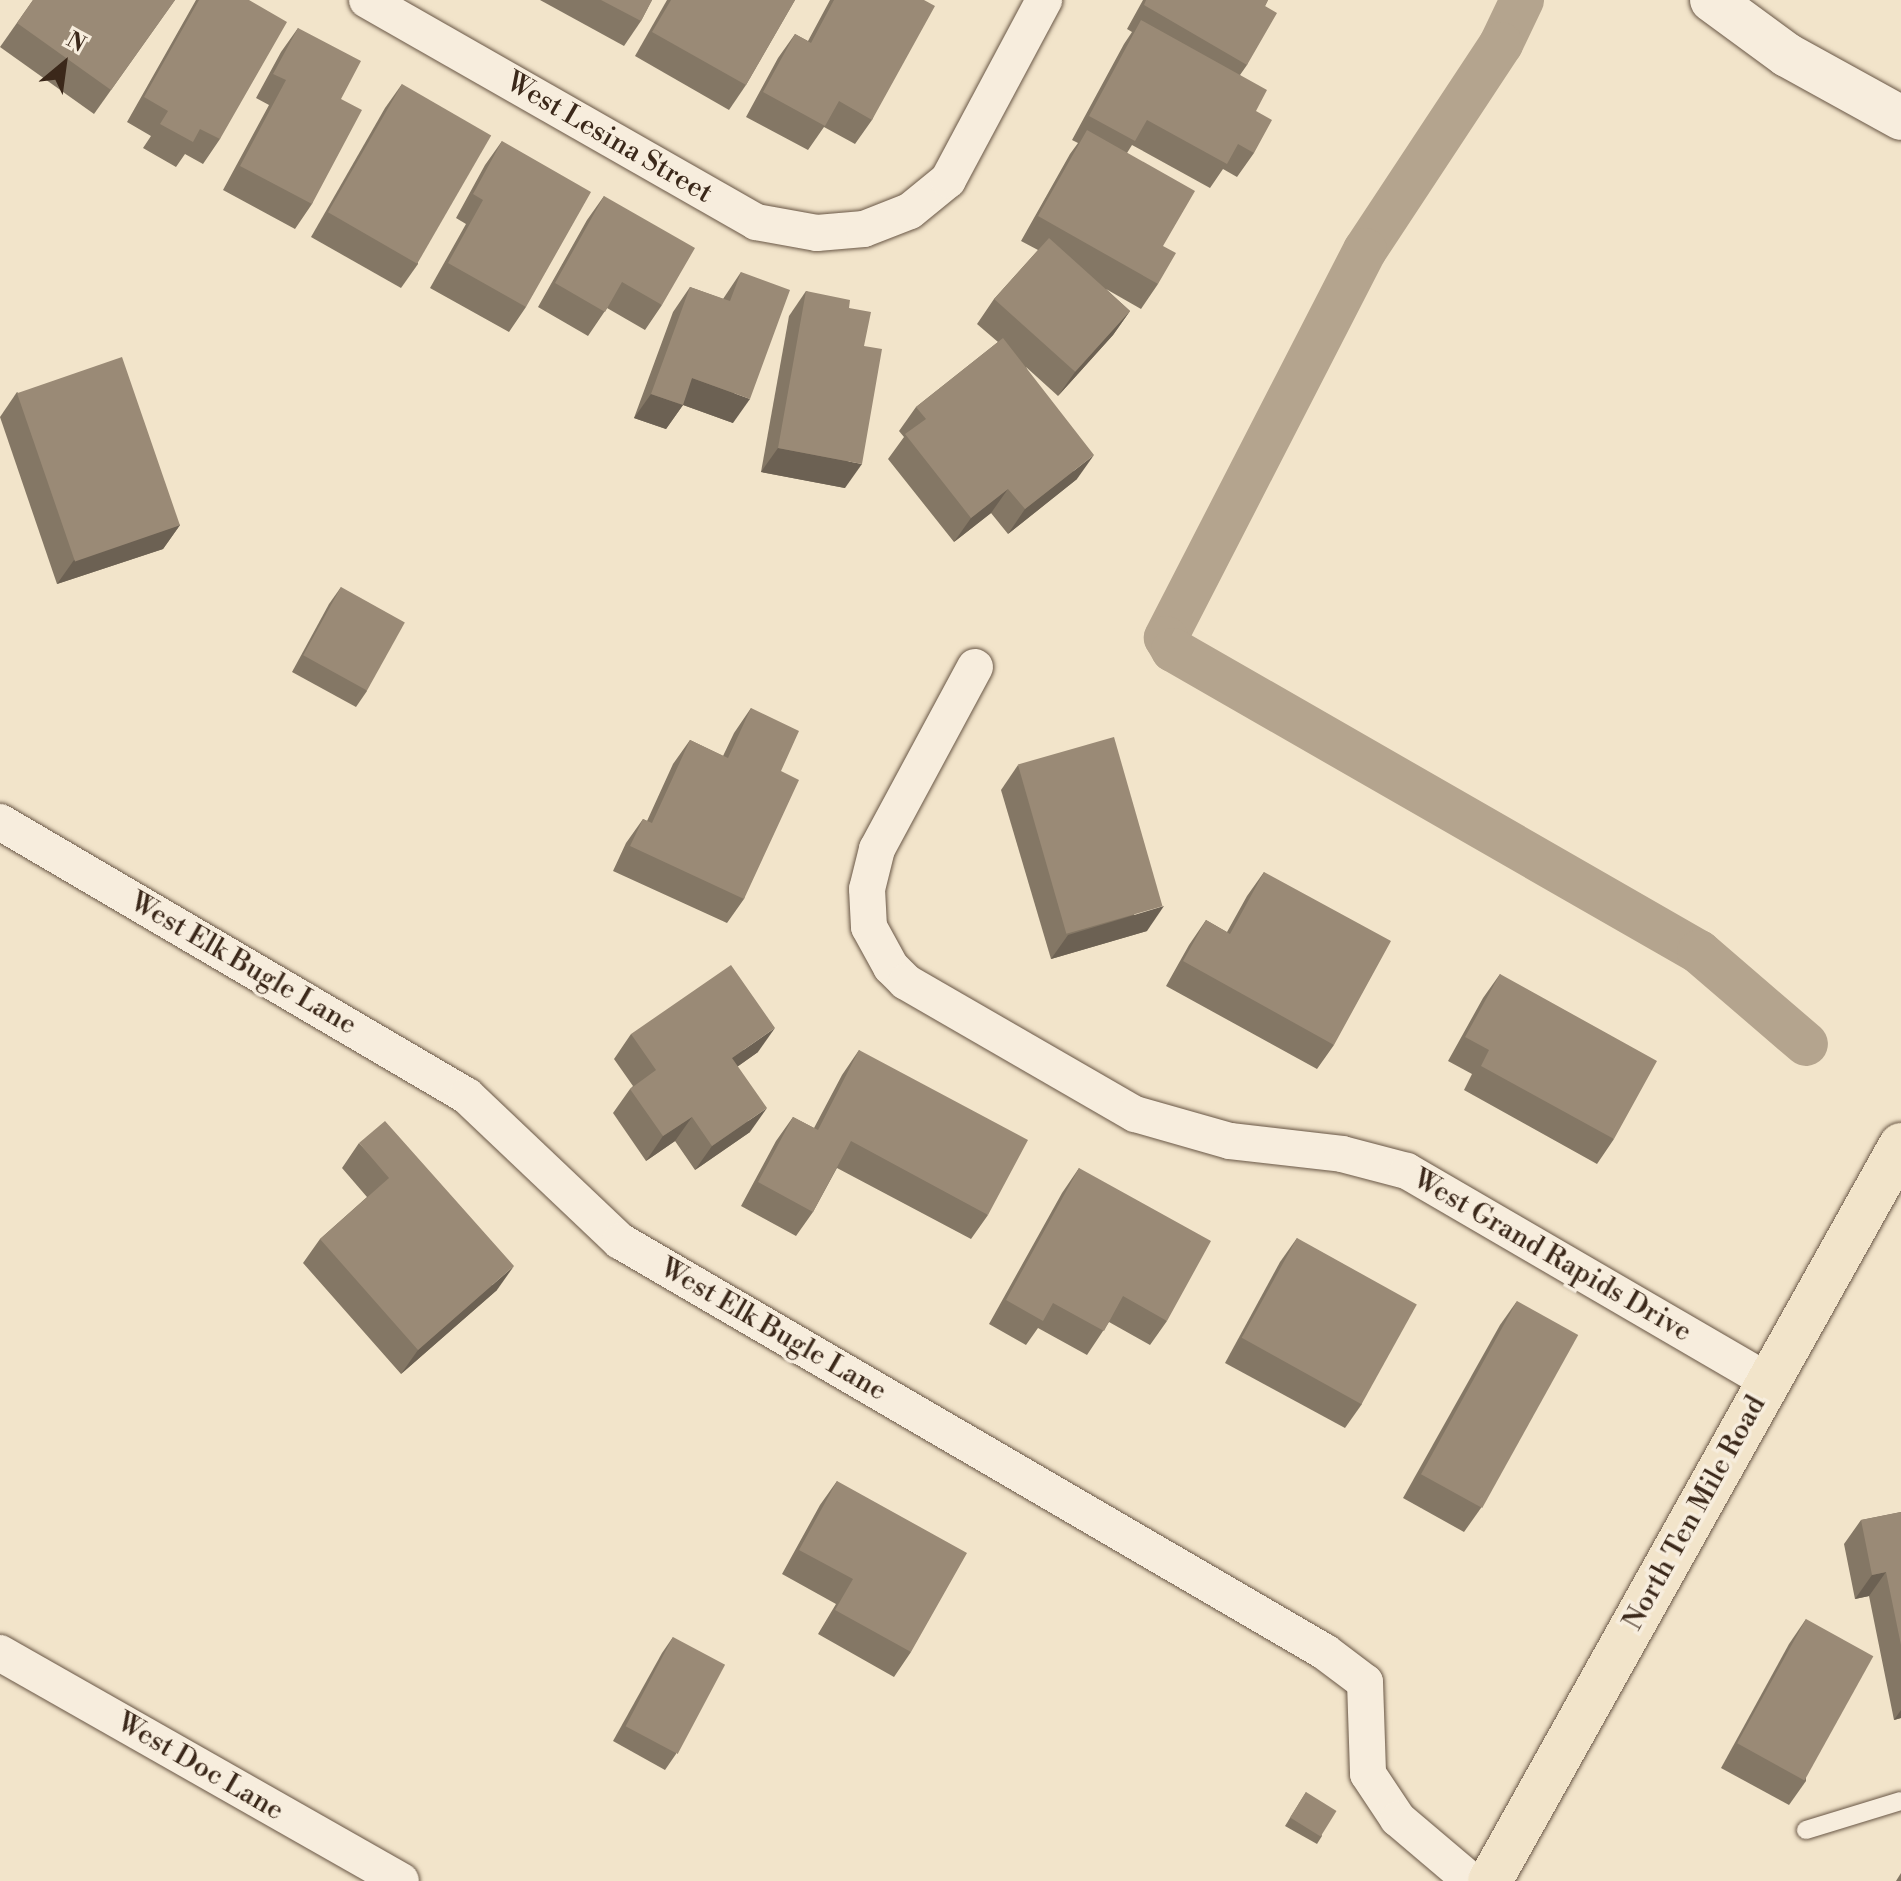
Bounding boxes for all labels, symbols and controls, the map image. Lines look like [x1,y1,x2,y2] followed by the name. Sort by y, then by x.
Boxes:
[24,24,104,104] north arrow
[62,27,90,59] text: N
[500,65,718,211] street label: West Lesina Street
[124,885,362,1043] street label: West Elk Bugle Lane
[1407,1162,1697,1350] street label: West Grand Rapids Drive
[654,1251,892,1409] street label: West Elk Bugle Lane
[1617,1390,1773,1636] street label: North Ten Mile Road
[111,1706,289,1828] street label: West Doc Lane

